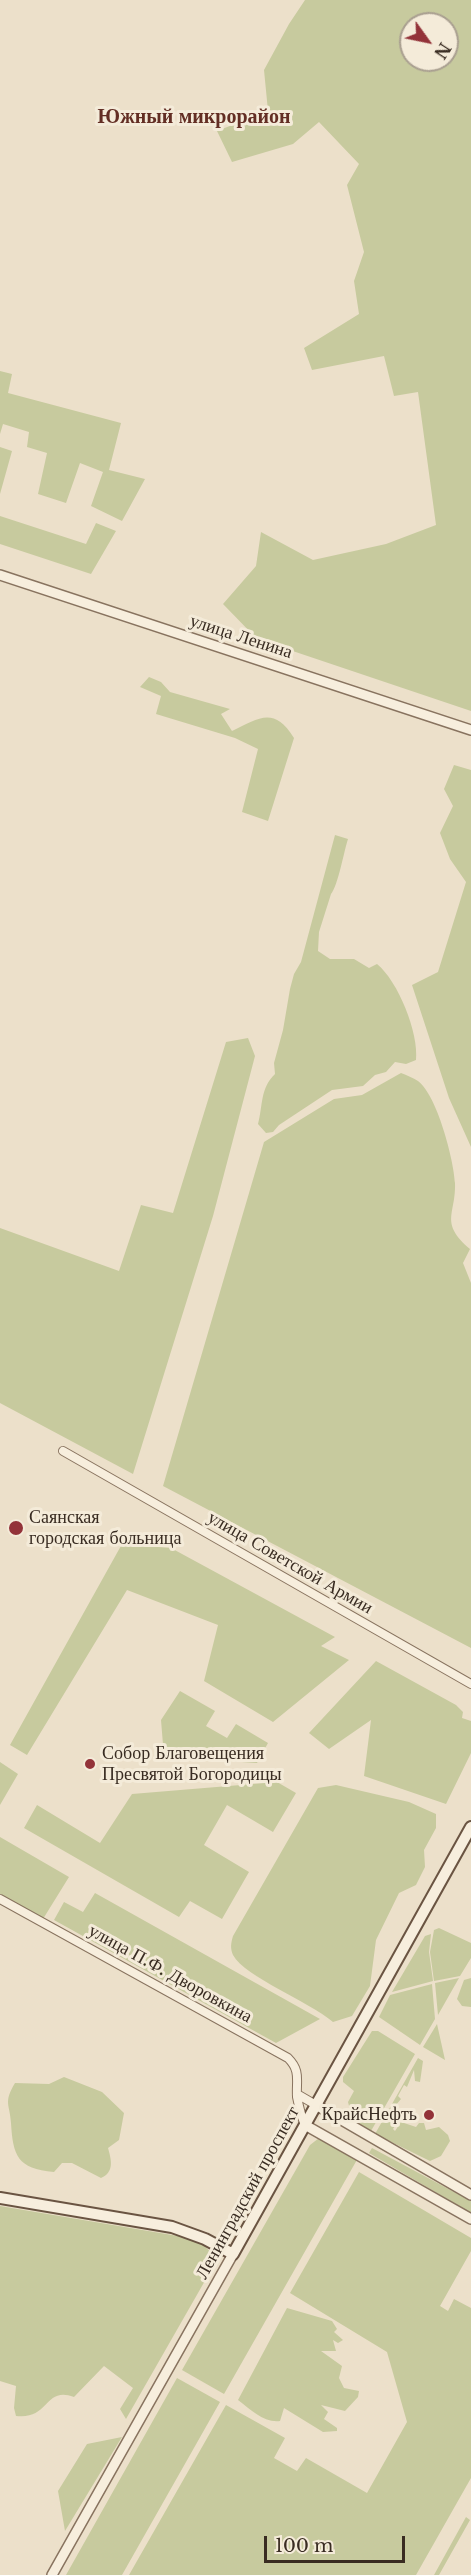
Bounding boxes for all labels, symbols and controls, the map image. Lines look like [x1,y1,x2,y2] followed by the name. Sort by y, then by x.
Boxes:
[399,12,459,72] north arrow
[430,39,455,62] text: N
[97,105,291,129] district label: Южный микрорайон
[187,610,295,664] street label: улица Ленина
[29,1507,181,1550] place label: Саянская городская больница
[204,1507,376,1619] street label: улица Советской Армии
[7,1519,25,1537] marker: Саянская городская больница
[102,1743,282,1786] place label: Собор Благовещения Пресвятой Богородицы
[83,1757,97,1771] marker: Собор Благовещения Пресвятой Богородицы
[84,1920,256,2028] street label: улица П.Ф. Дворовкина
[192,2103,304,2283] street label: Ленинградский проспект
[321,2104,417,2126] place label: КрайсНефть
[422,2108,436,2122] marker: КрайсНефть
[267,2524,408,2562] scale bar
[275,2535,333,2557] text: 100 m

